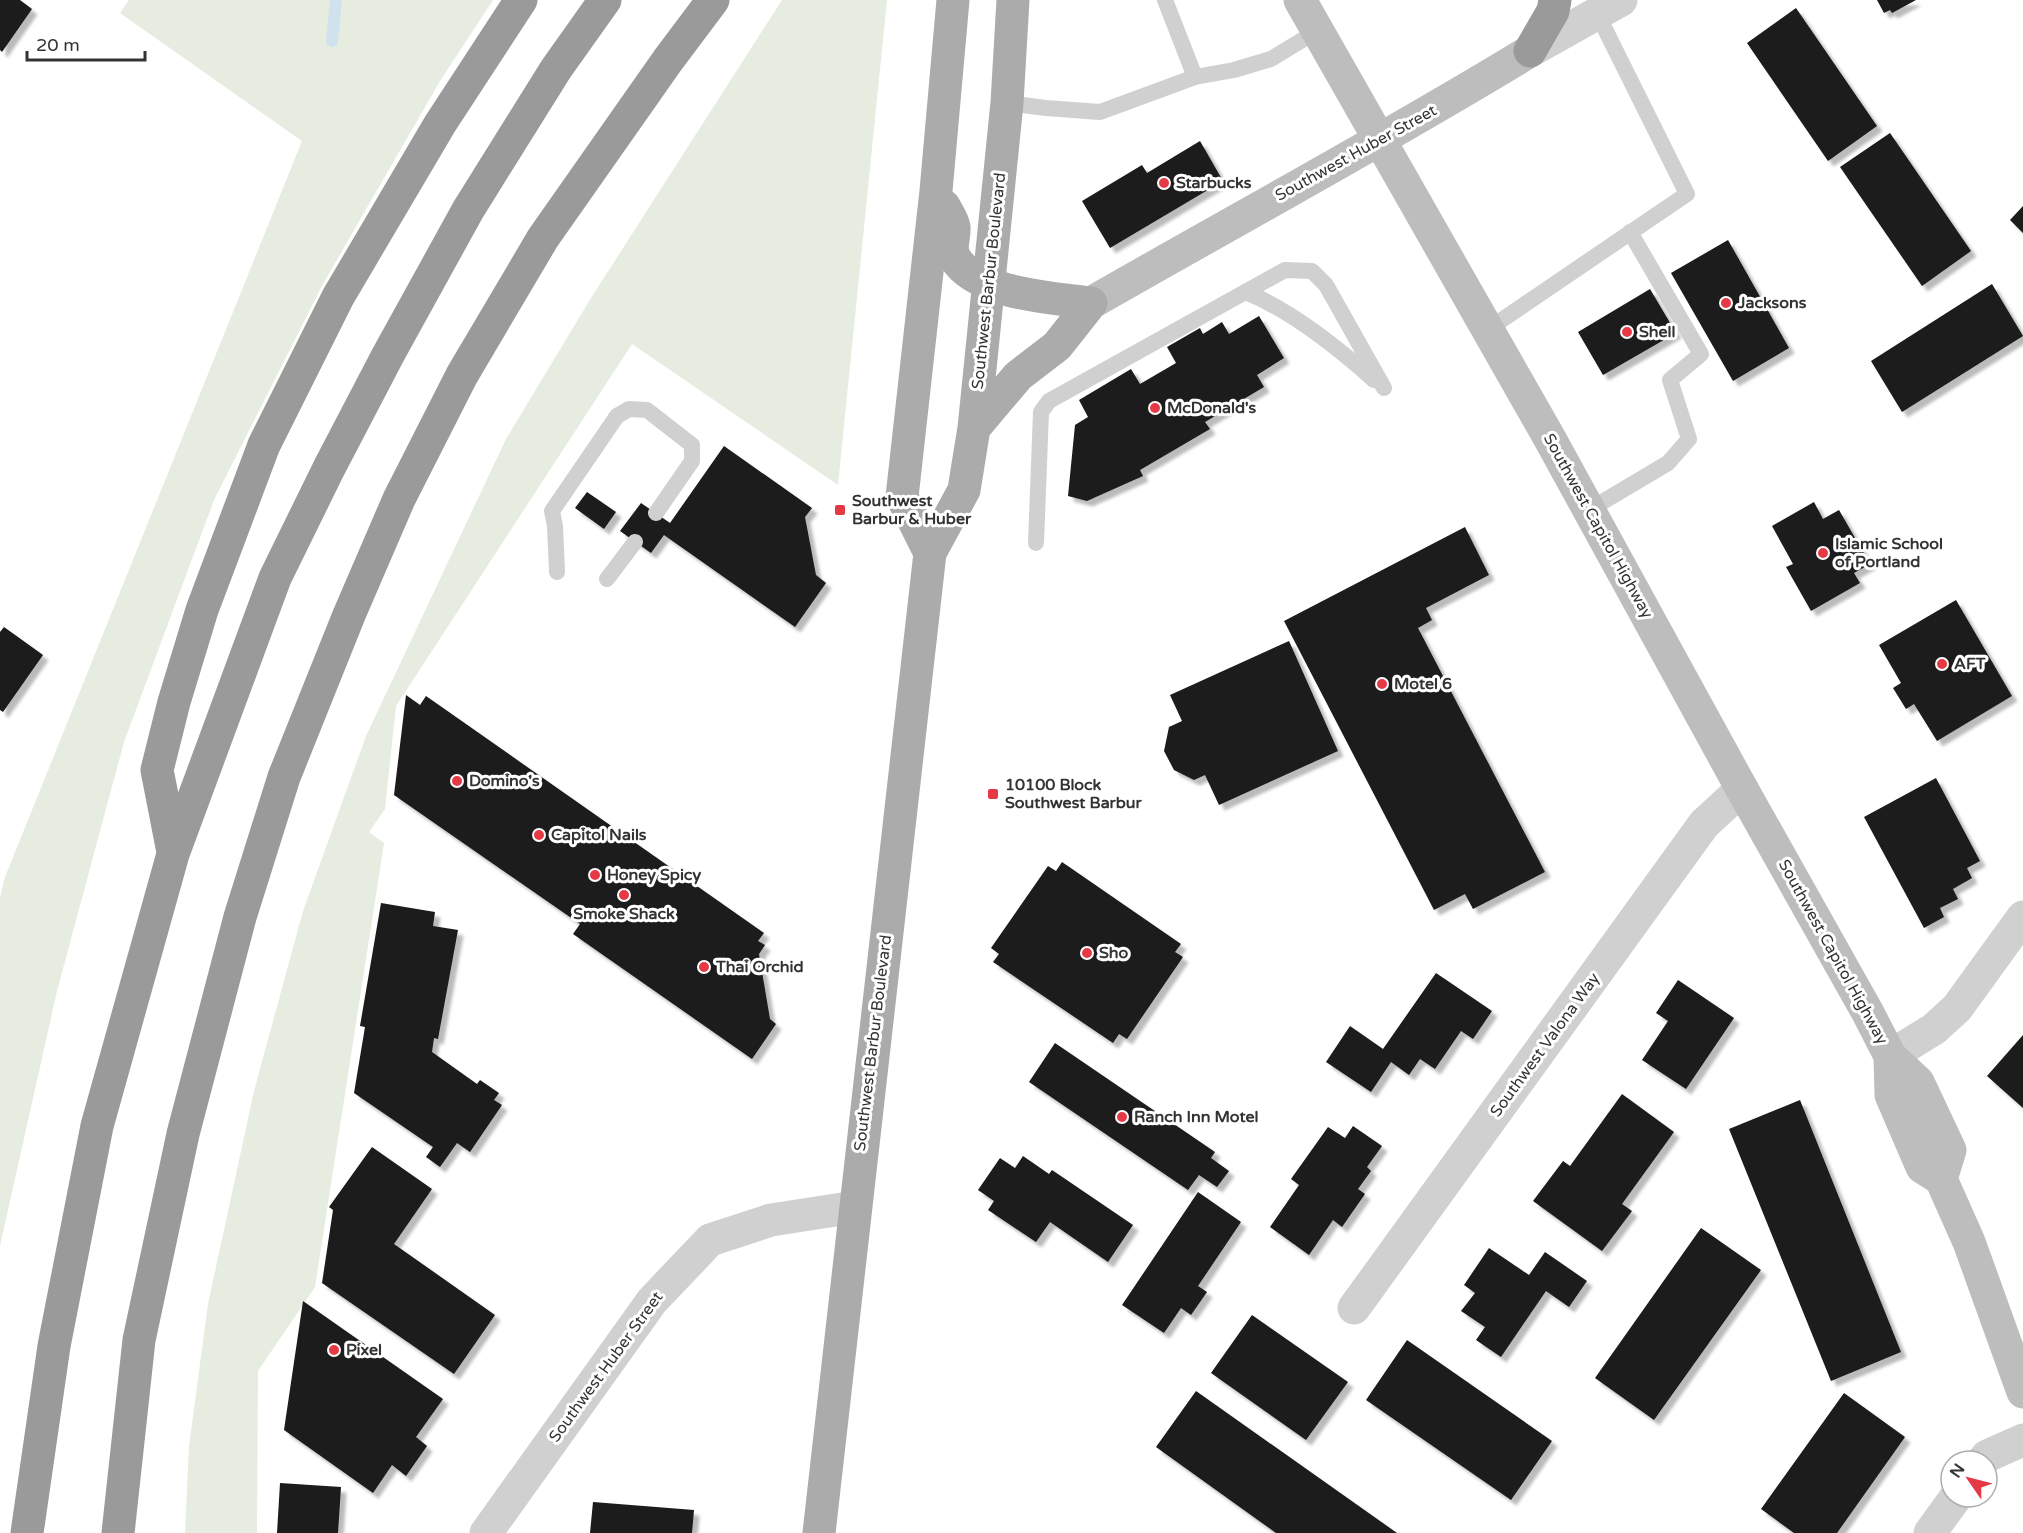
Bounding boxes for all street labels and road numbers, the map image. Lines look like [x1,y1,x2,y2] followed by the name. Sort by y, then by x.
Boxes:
[1272,100,1440,206] street label: Southwest Huber Street
[968,172,1010,390] street label: Southwest Barbur Boulevard
[1539,430,1657,622] street label: Southwest Capitol Highway
[1774,856,1892,1048] street label: Southwest Capitol Highway
[850,934,896,1152] street label: Southwest Barbur Boulevard
[1486,969,1604,1121] street label: Southwest Valona Way
[545,1288,667,1446] street label: Southwest Huber Street

